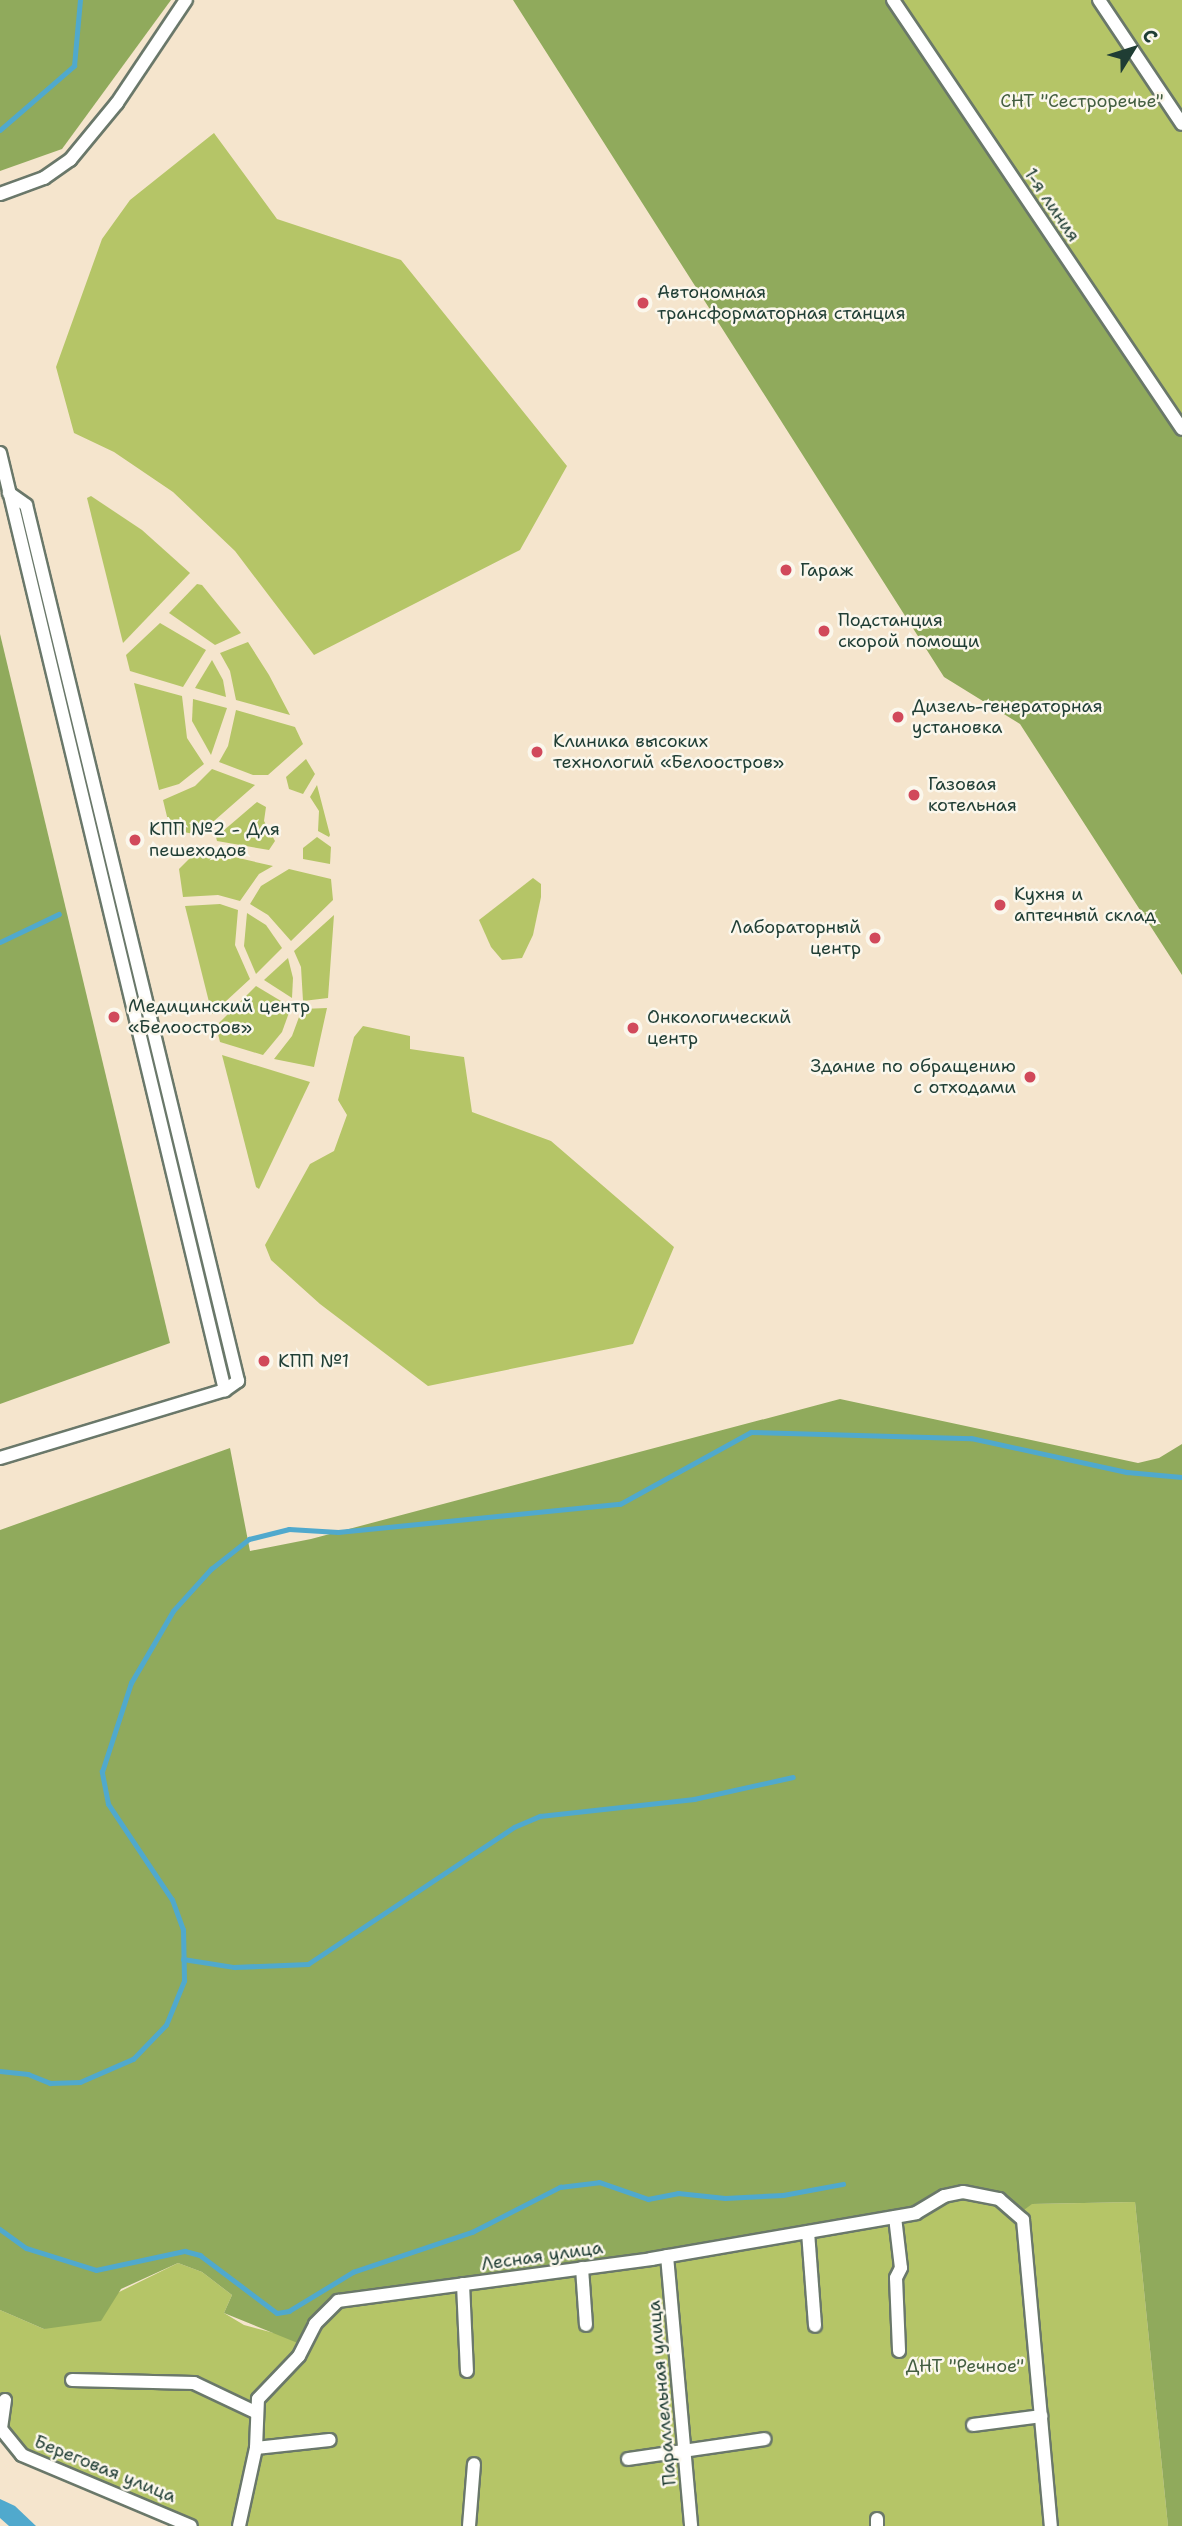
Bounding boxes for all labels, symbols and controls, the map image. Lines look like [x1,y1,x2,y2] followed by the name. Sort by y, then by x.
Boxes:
[1098,14,1168,84] north arrow
[1136,23,1163,48] text: С
[1000,90,1164,112] park label: СНТ "Сестроречье"
[1019,164,1085,246] street label: 1-я линия
[657,282,906,324] place label: Автономная трансформаторная станция
[635,295,651,311] marker: Автономная трансформаторная станция
[800,559,853,581] place label: Гараж
[778,562,794,578] marker: Гараж
[838,610,979,652] place label: Подстанция скорой помощи
[816,623,832,639] marker: Подстанция скорой помощи
[912,696,1103,738] place label: Дизель-генераторная установка
[890,709,906,725] marker: Дизель-генераторная установка
[553,731,784,774] place label: Клиника высоких технологий «Белоостров»
[527,742,547,762] marker: Клиника высоких технологий «Белоостров»
[928,774,1017,816] place label: Газовая котельная
[906,787,922,803] marker: Газовая котельная
[149,819,280,862] place label: КПП №2 - Для пешеходов
[127,832,143,848] marker: КПП №2 - Для пешеходов
[1014,884,1156,926] place label: Кухня и аптечный склад
[992,897,1008,913] marker: Кухня и аптечный склад
[731,917,861,960] place label: Лабораторный центр
[867,930,883,946] marker: Лабораторный центр
[128,996,310,1038] place label: Медицинский центр «Белоостров»
[647,1007,791,1050] place label: Онкологический центр
[106,1009,122,1025] marker: Медицинский центр «Белоостров»
[625,1020,641,1036] marker: Онкологический центр
[810,1056,1016,1098] place label: Здание по обращению с отходами
[1022,1069,1038,1085] marker: Здание по обращению с отходами
[278,1350,349,1372] place label: КПП №1
[256,1353,272,1369] marker: КПП №1
[480,2237,604,2275] street label: Лесная улица
[643,2299,681,2487] street label: Параллельная улица
[906,2355,1024,2377] park label: ДНТ "Речное"
[31,2431,179,2507] street label: Береговая улица

